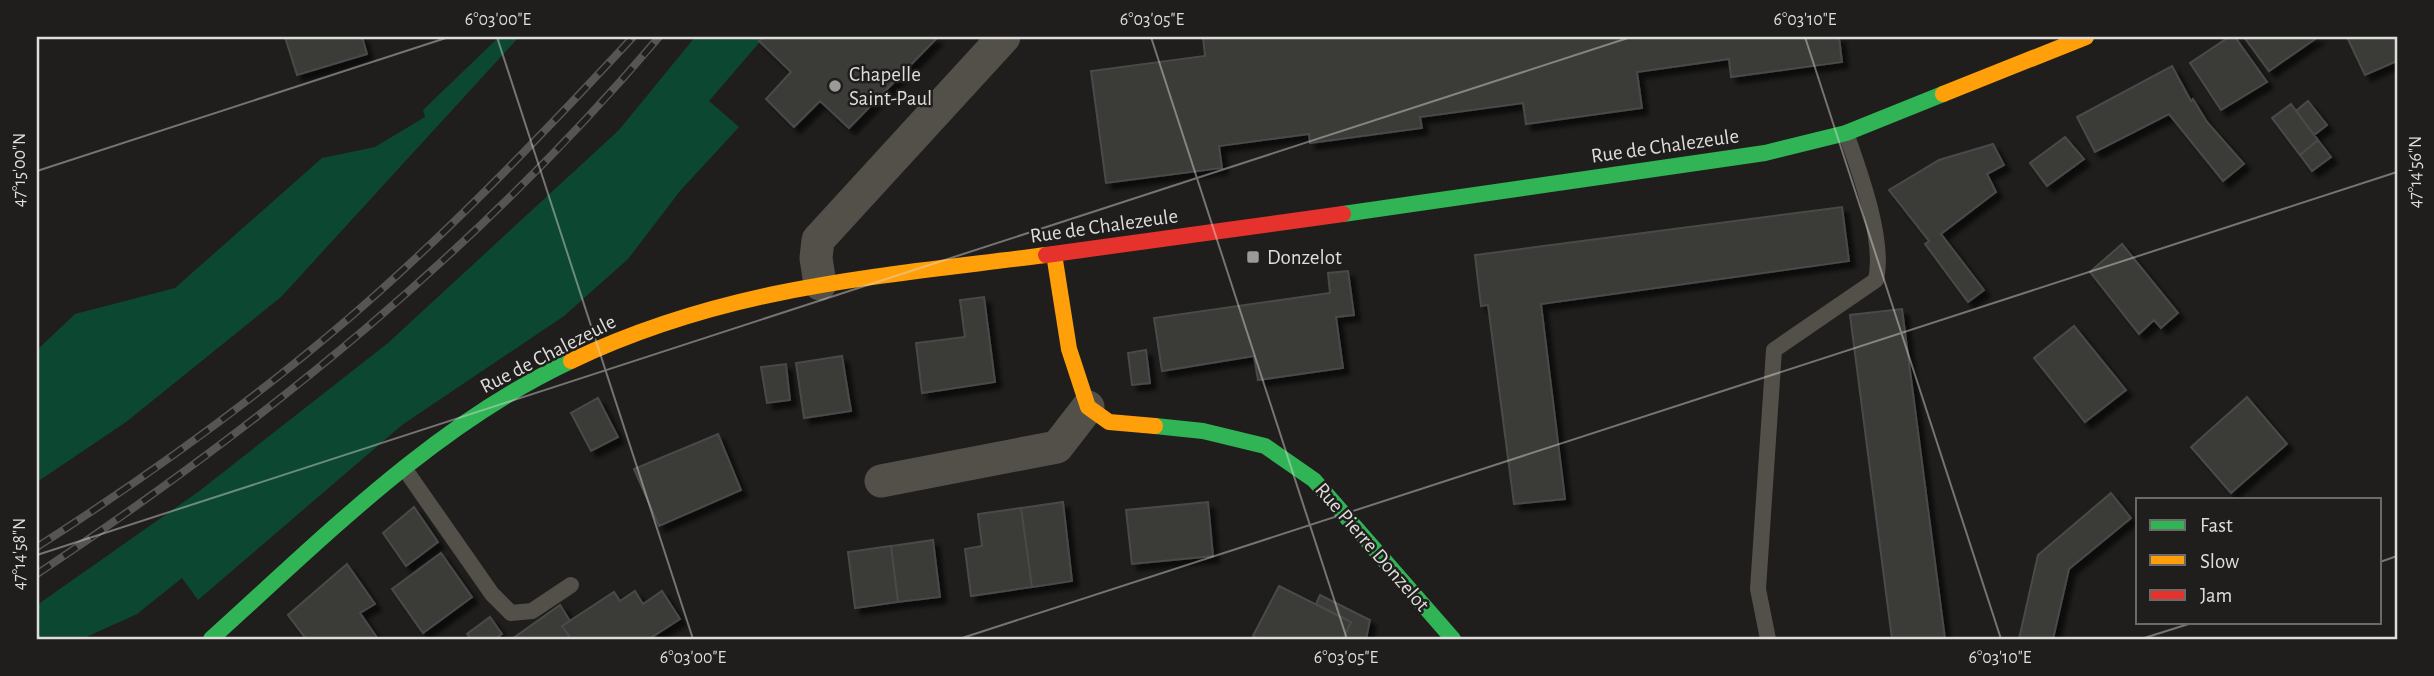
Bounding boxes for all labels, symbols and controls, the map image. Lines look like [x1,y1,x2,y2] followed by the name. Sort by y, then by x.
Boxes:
[465,11,532,29] text: 6°03'00"E
[1120,11,1185,29] text: 6°03'05"E
[1773,11,1837,29] text: 6°03'10"E
[849,64,932,109] place label: Chapelle Saint-Paul
[827,78,843,94] marker: Chapelle Saint-Paul
[1590,125,1740,167] street label: Rue de Chalezeule
[11,133,29,207] text: 47°15'00"N
[2407,136,2425,208] text: 47°14'56"N
[1029,205,1179,247] street label: Rue de Chalezeule
[1267,247,1342,268] place label: Donzelot
[1245,249,1261,265] marker: Donzelot
[477,311,619,397] street label: Rue de Chalezeule
[1311,479,1433,615] street label: Rue Pierre Donzelot
[2136,498,2382,624] legend
[2200,515,2233,536] text: Fast
[11,518,29,590] text: 47°14'58"N
[2200,551,2239,572] text: Slow
[2200,585,2232,606] text: Jam
[660,649,727,667] text: 6°03'00"E
[1314,649,1379,667] text: 6°03'05"E
[1968,649,2032,667] text: 6°03'10"E

